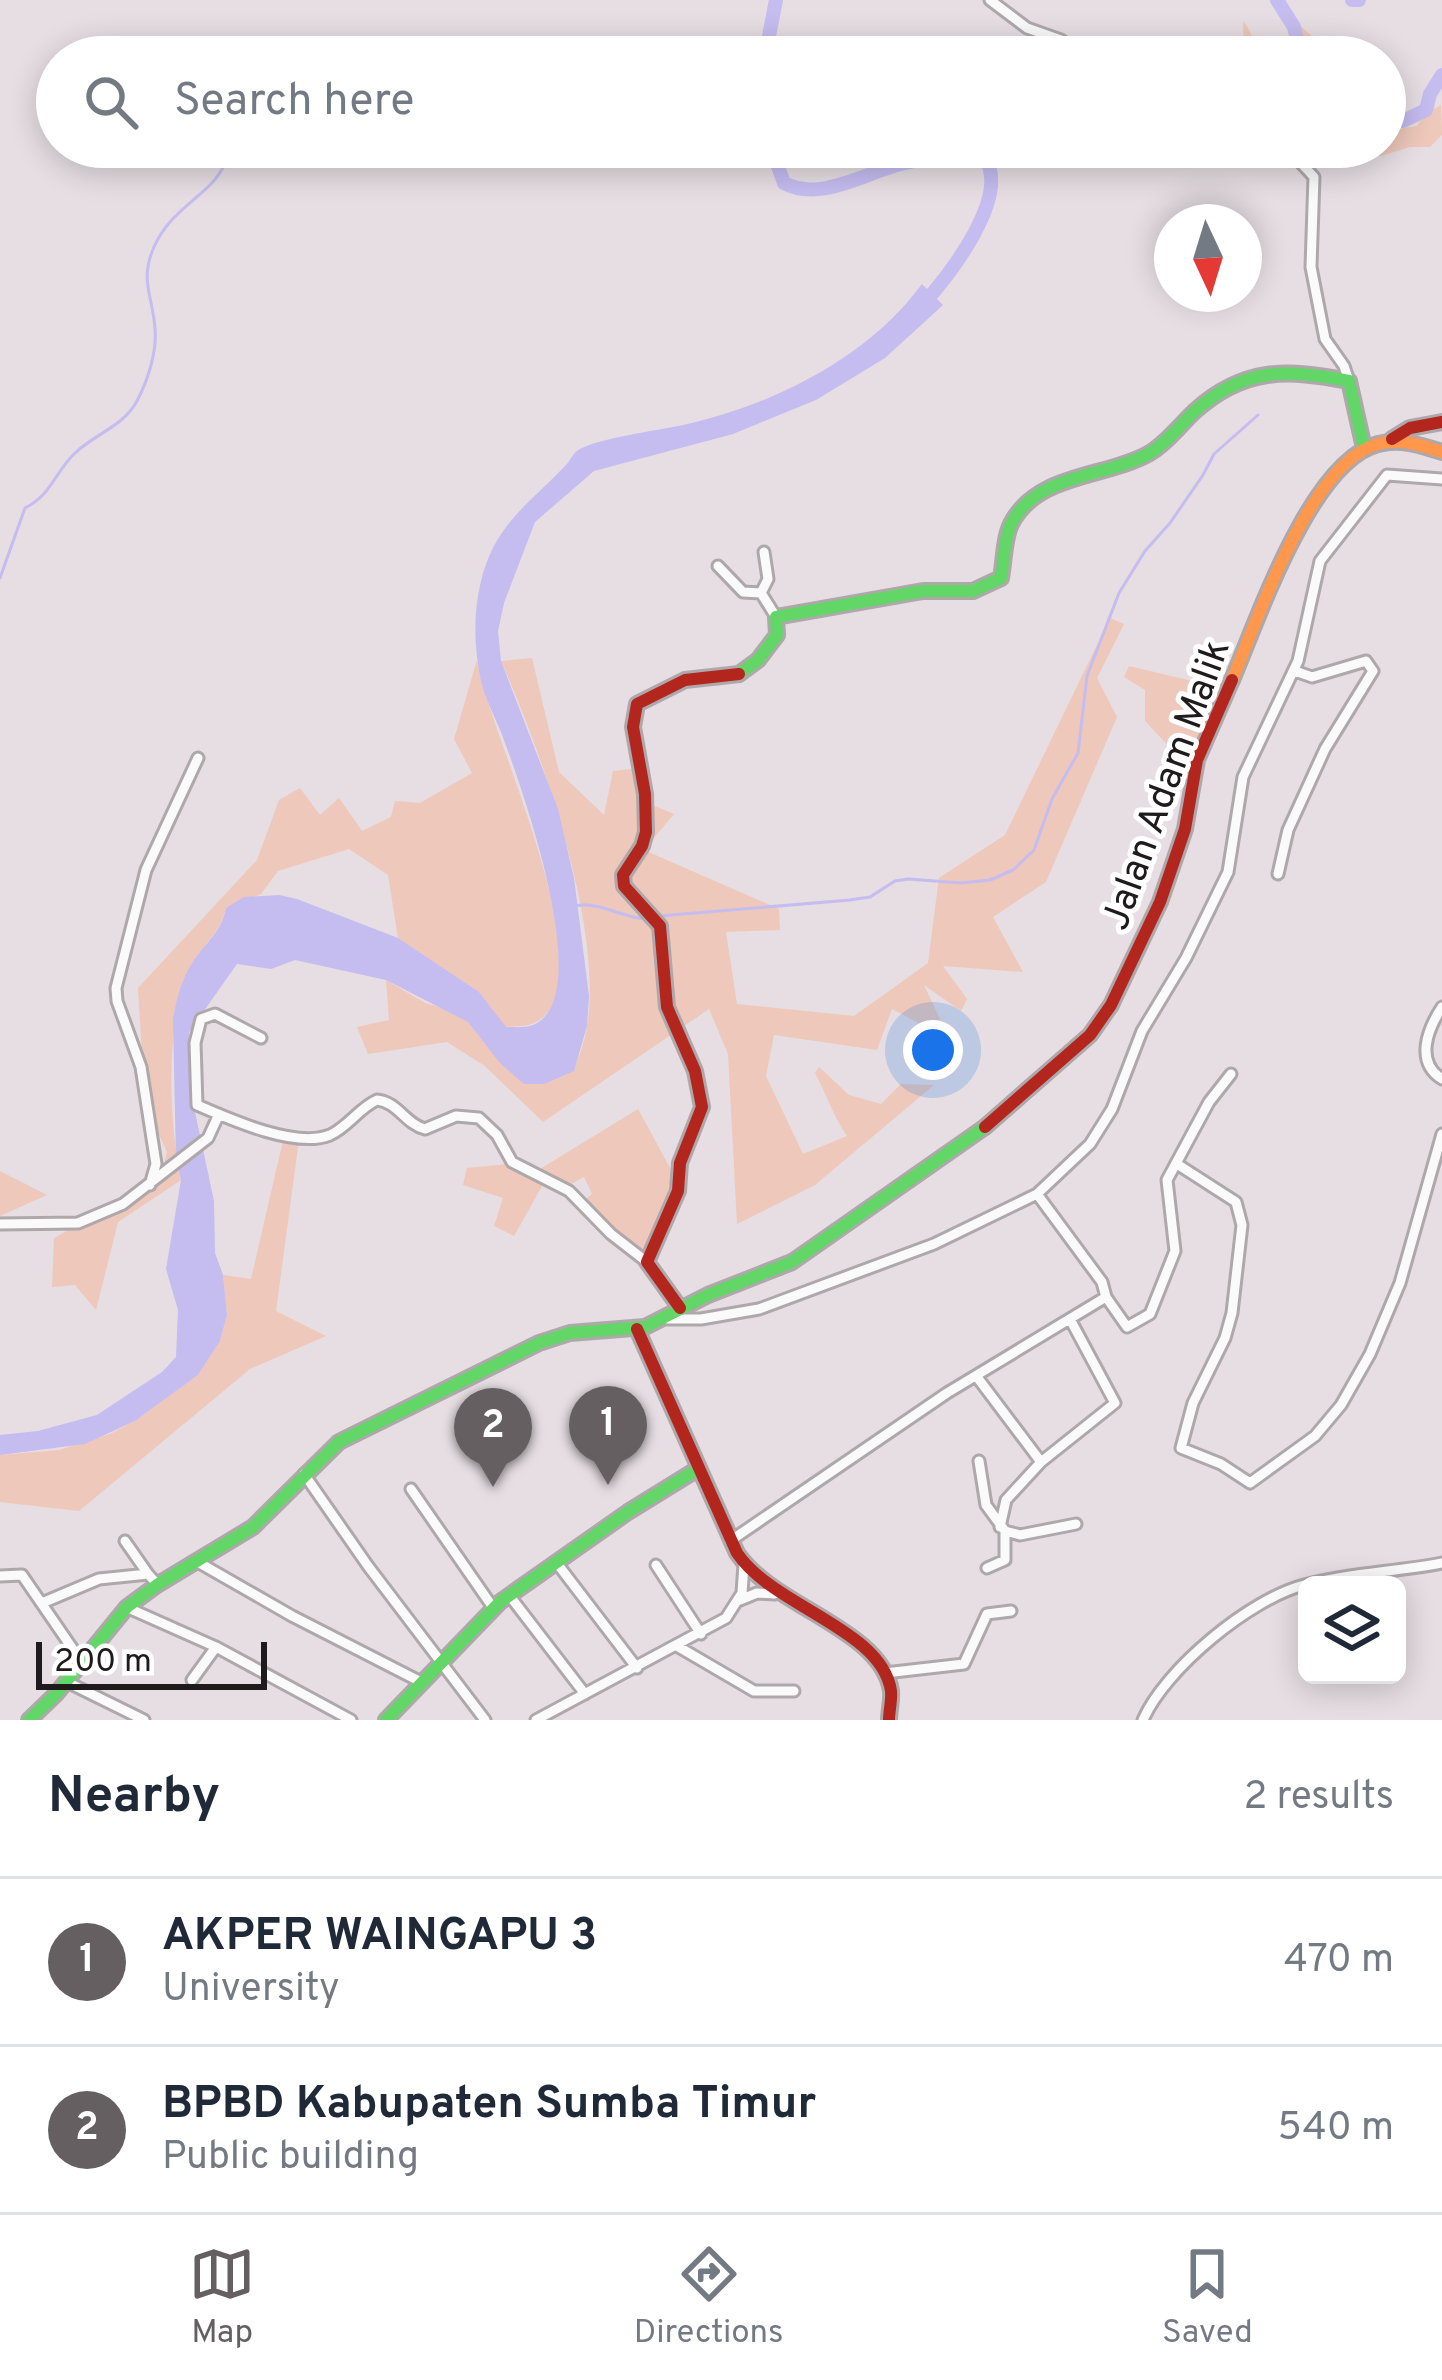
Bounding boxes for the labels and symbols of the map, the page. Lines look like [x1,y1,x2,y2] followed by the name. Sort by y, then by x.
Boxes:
[1154,204,1262,312] north arrow
[1093,634,1243,937] street label: Jalan Adam Malik
[903,1020,963,1080] your location
[569,1386,647,1485] pin: 1
[454,1388,532,1487] pin: 2
[36,1636,267,1689] scale bar

